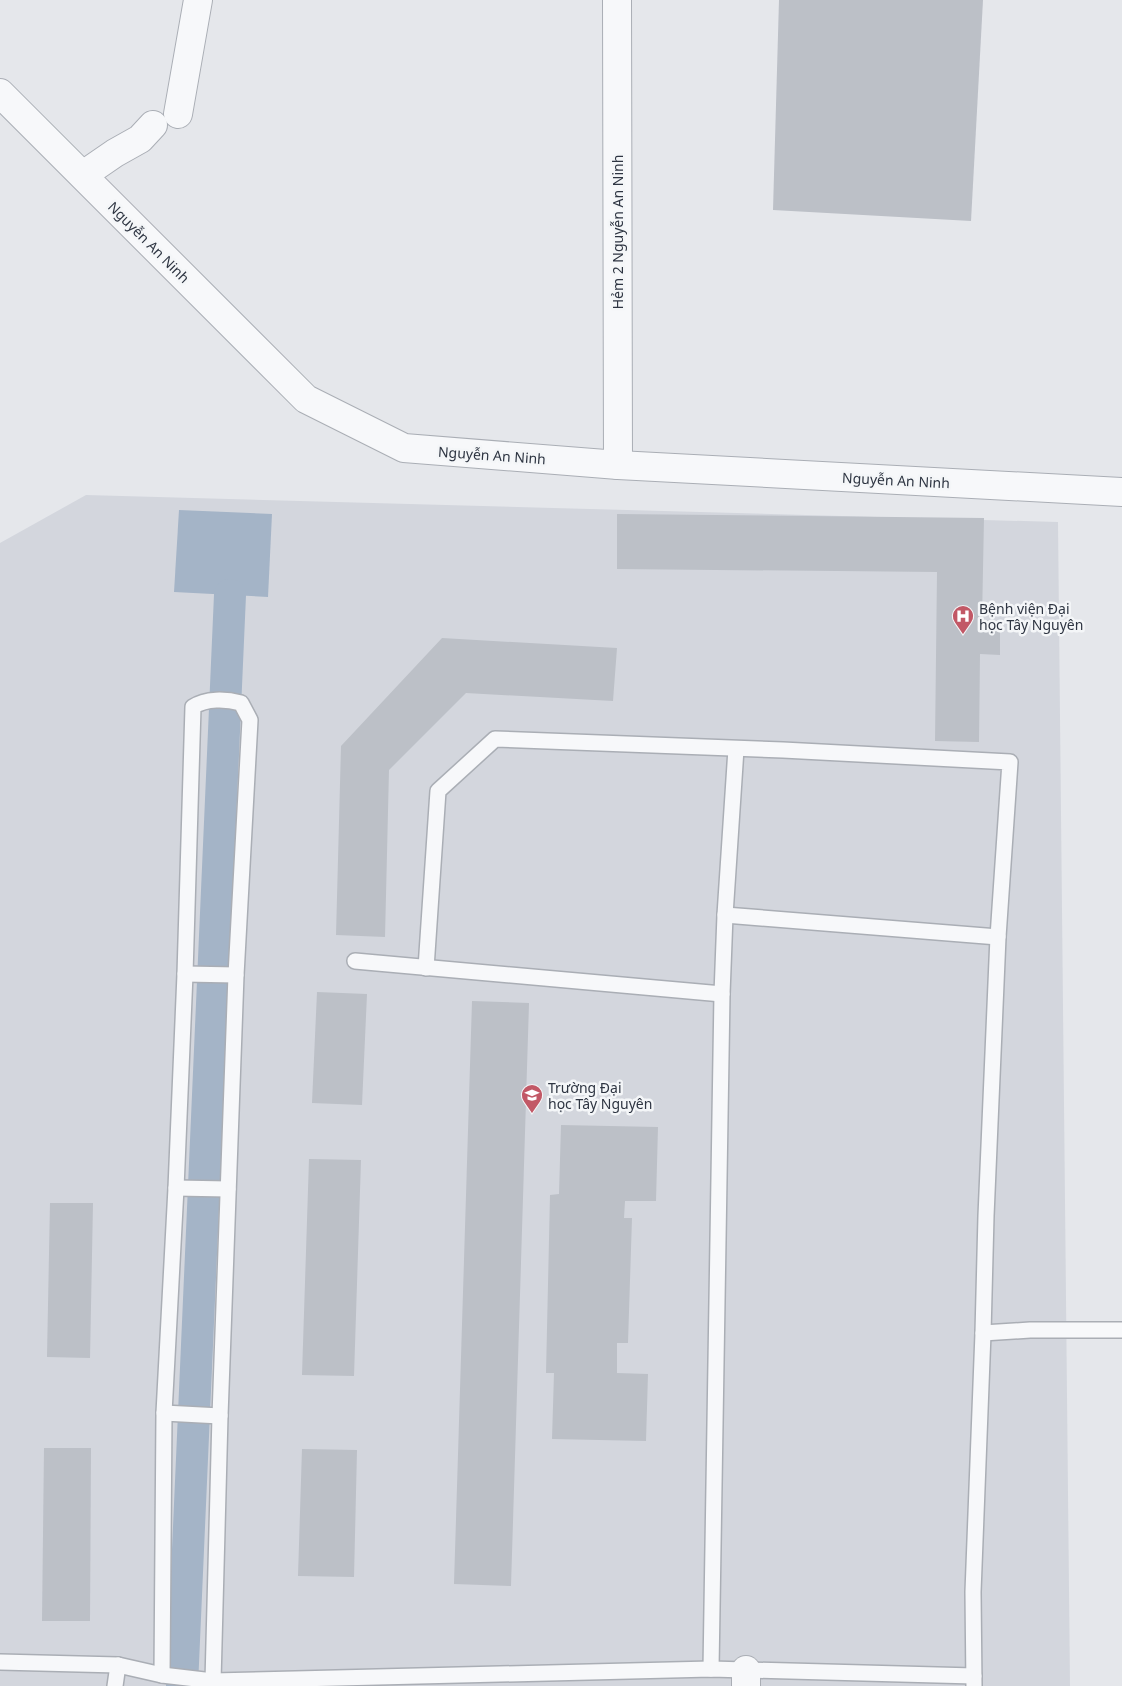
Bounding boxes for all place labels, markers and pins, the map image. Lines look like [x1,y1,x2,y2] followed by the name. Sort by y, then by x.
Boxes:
[979,599,1083,634] place label: Bệnh viện Đại học Tây Nguyên
[951,604,975,635] hospital icon: Bệnh viện Đại học Tây Nguyên
[548,1078,652,1113] place label: Trường Đại học Tây Nguyên
[520,1083,544,1114] school or university icon: Trường Đại học Tây Nguyên

